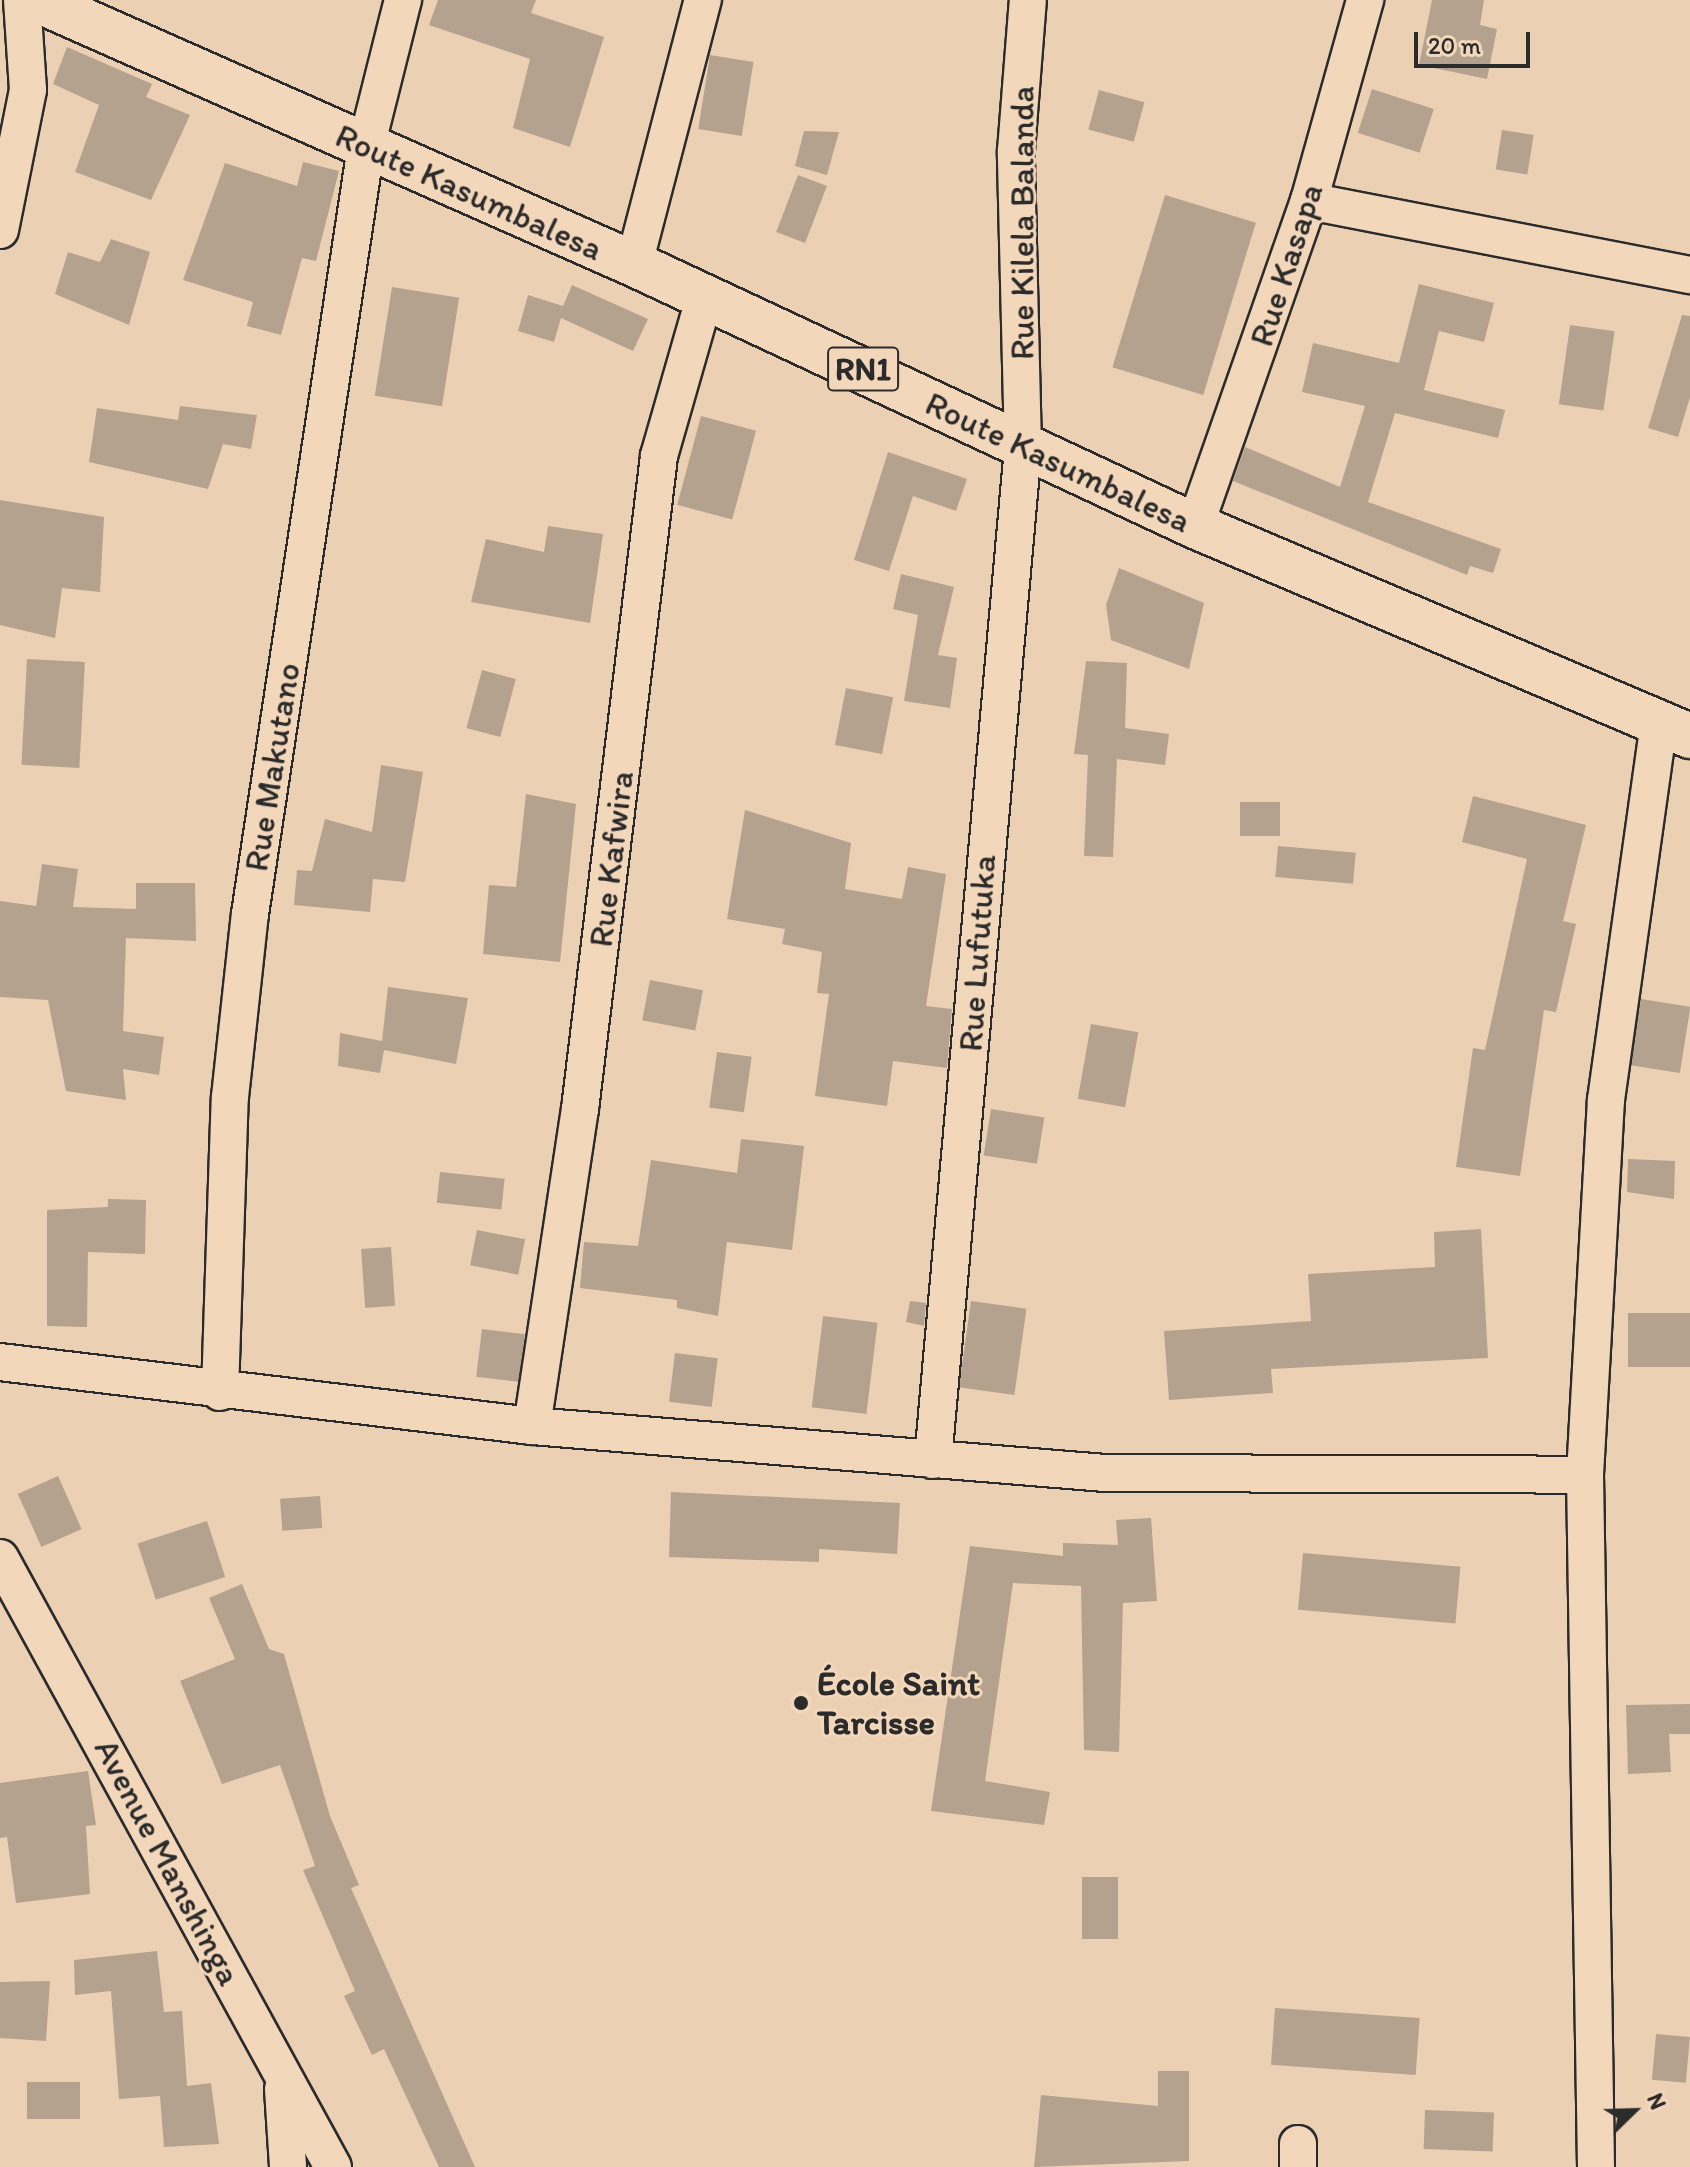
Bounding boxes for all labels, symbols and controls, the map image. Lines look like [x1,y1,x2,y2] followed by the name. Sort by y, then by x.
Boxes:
[1418,16,1534,66] scale bar
[1428,31,1481,60] text: 20 m
[1002,86,1042,360] street label: Rue Kilela Balanda
[330,115,608,269] street label: Route Kasumbalesa
[1241,178,1331,352] street label: Rue Kasapa
[827,341,899,397] road number: RN1
[919,383,1197,541] street label: Route Kasumbalesa
[235,660,309,874] street label: Rue Makutano
[580,768,642,950] street label: Rue Kafwira
[950,853,1004,1053] street label: Rue Lufutuka
[817,1663,980,1742] place label: École Saint Tarcisse
[792,1694,810,1712] marker: École Saint Tarcisse
[86,1732,250,1992] street label: Avenue Manshinga
[1594,2071,1674,2151] north arrow
[1641,2089,1672,2114] text: N

